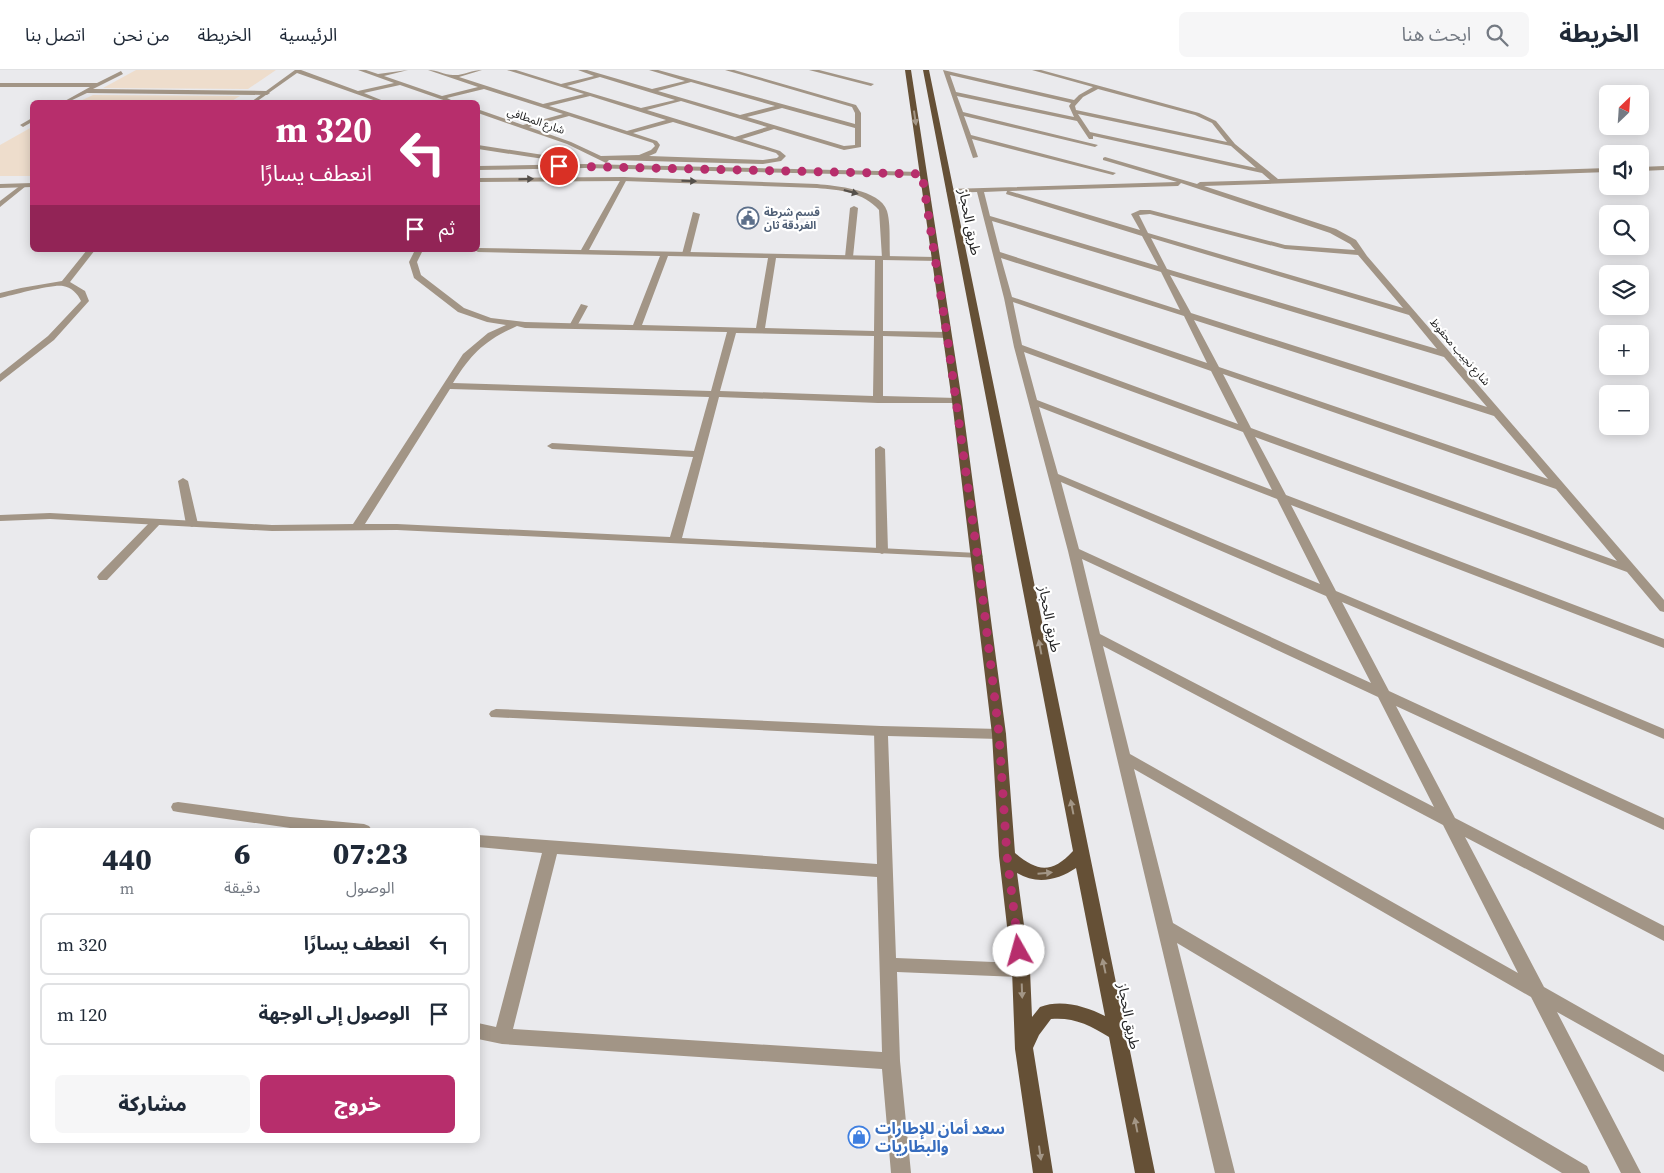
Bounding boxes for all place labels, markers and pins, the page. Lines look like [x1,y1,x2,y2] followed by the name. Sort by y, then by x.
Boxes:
[538,145,580,187] pin
[764,205,820,233] place label: قسم شرطة الغردقة ثان
[736,206,760,230] public building icon: قسم شرطة الغردقة ثان
[875,1117,1005,1157] place label: سعد أمان للإطارات والبطاريات
[847,1125,871,1149] shop icon: سعد أمان للإطارات والبطاريات

